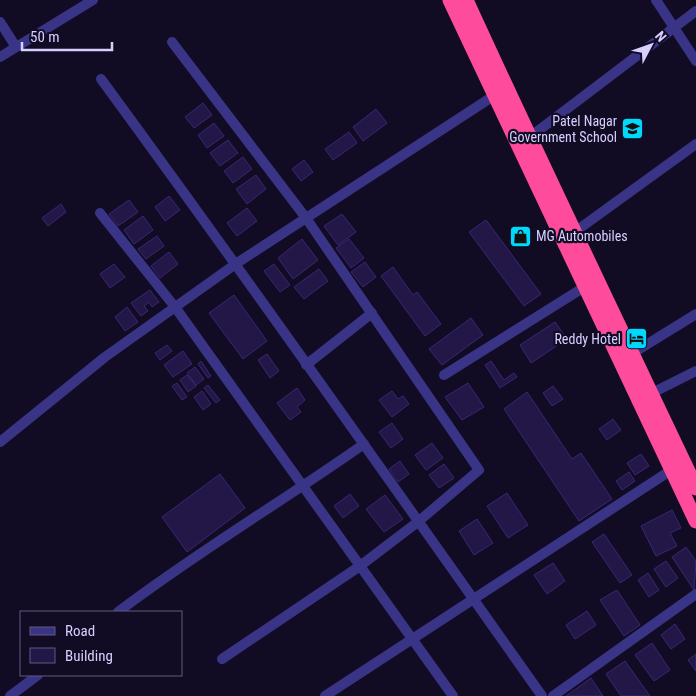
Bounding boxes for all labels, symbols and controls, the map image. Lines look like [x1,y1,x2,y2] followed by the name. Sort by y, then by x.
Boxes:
[22,20,112,52] scale bar
[626,20,676,70] north arrow
[30,28,60,46] text: 50 m
[652,28,670,45] text: N
[509,113,617,145] place label: Patel Nagar Government School
[621,117,645,141] school or university icon: Patel Nagar Government School
[508,224,532,248] shop icon: MG Automobiles
[536,228,628,244] place label: MG Automobiles
[625,327,649,351] hotel icon: Reddy Hotel
[554,331,621,347] place label: Reddy Hotel
[20,611,182,676] legend
[65,622,95,640] text: Road
[65,647,113,665] text: Building

